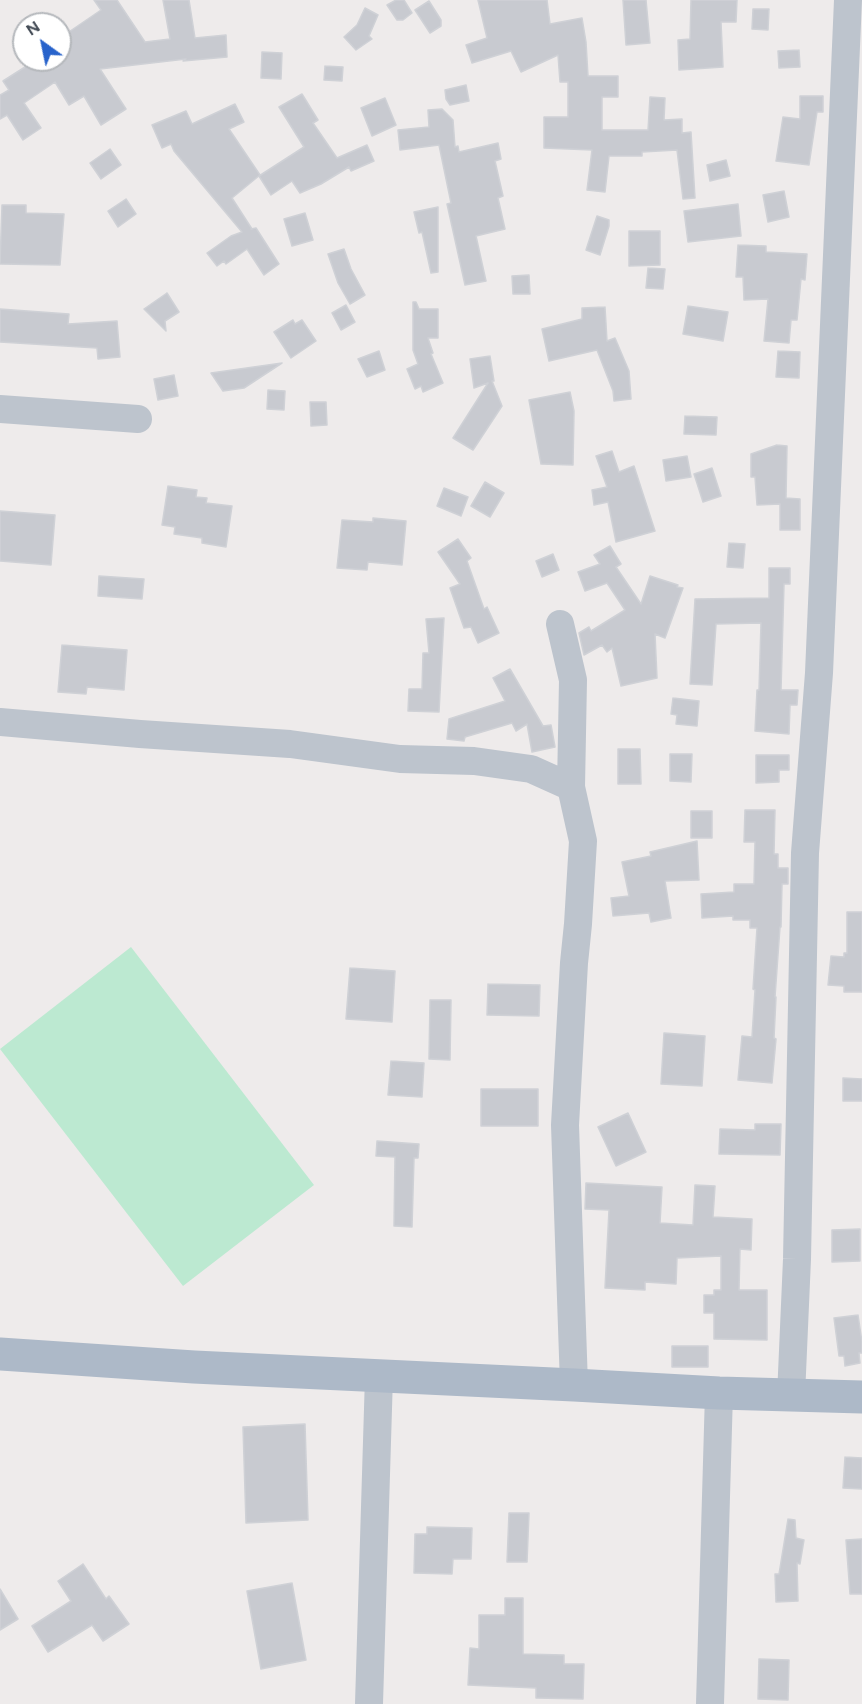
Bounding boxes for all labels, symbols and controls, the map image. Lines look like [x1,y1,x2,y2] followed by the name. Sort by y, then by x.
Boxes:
[12,12,72,72] north arrow
[23,17,43,39] text: N

